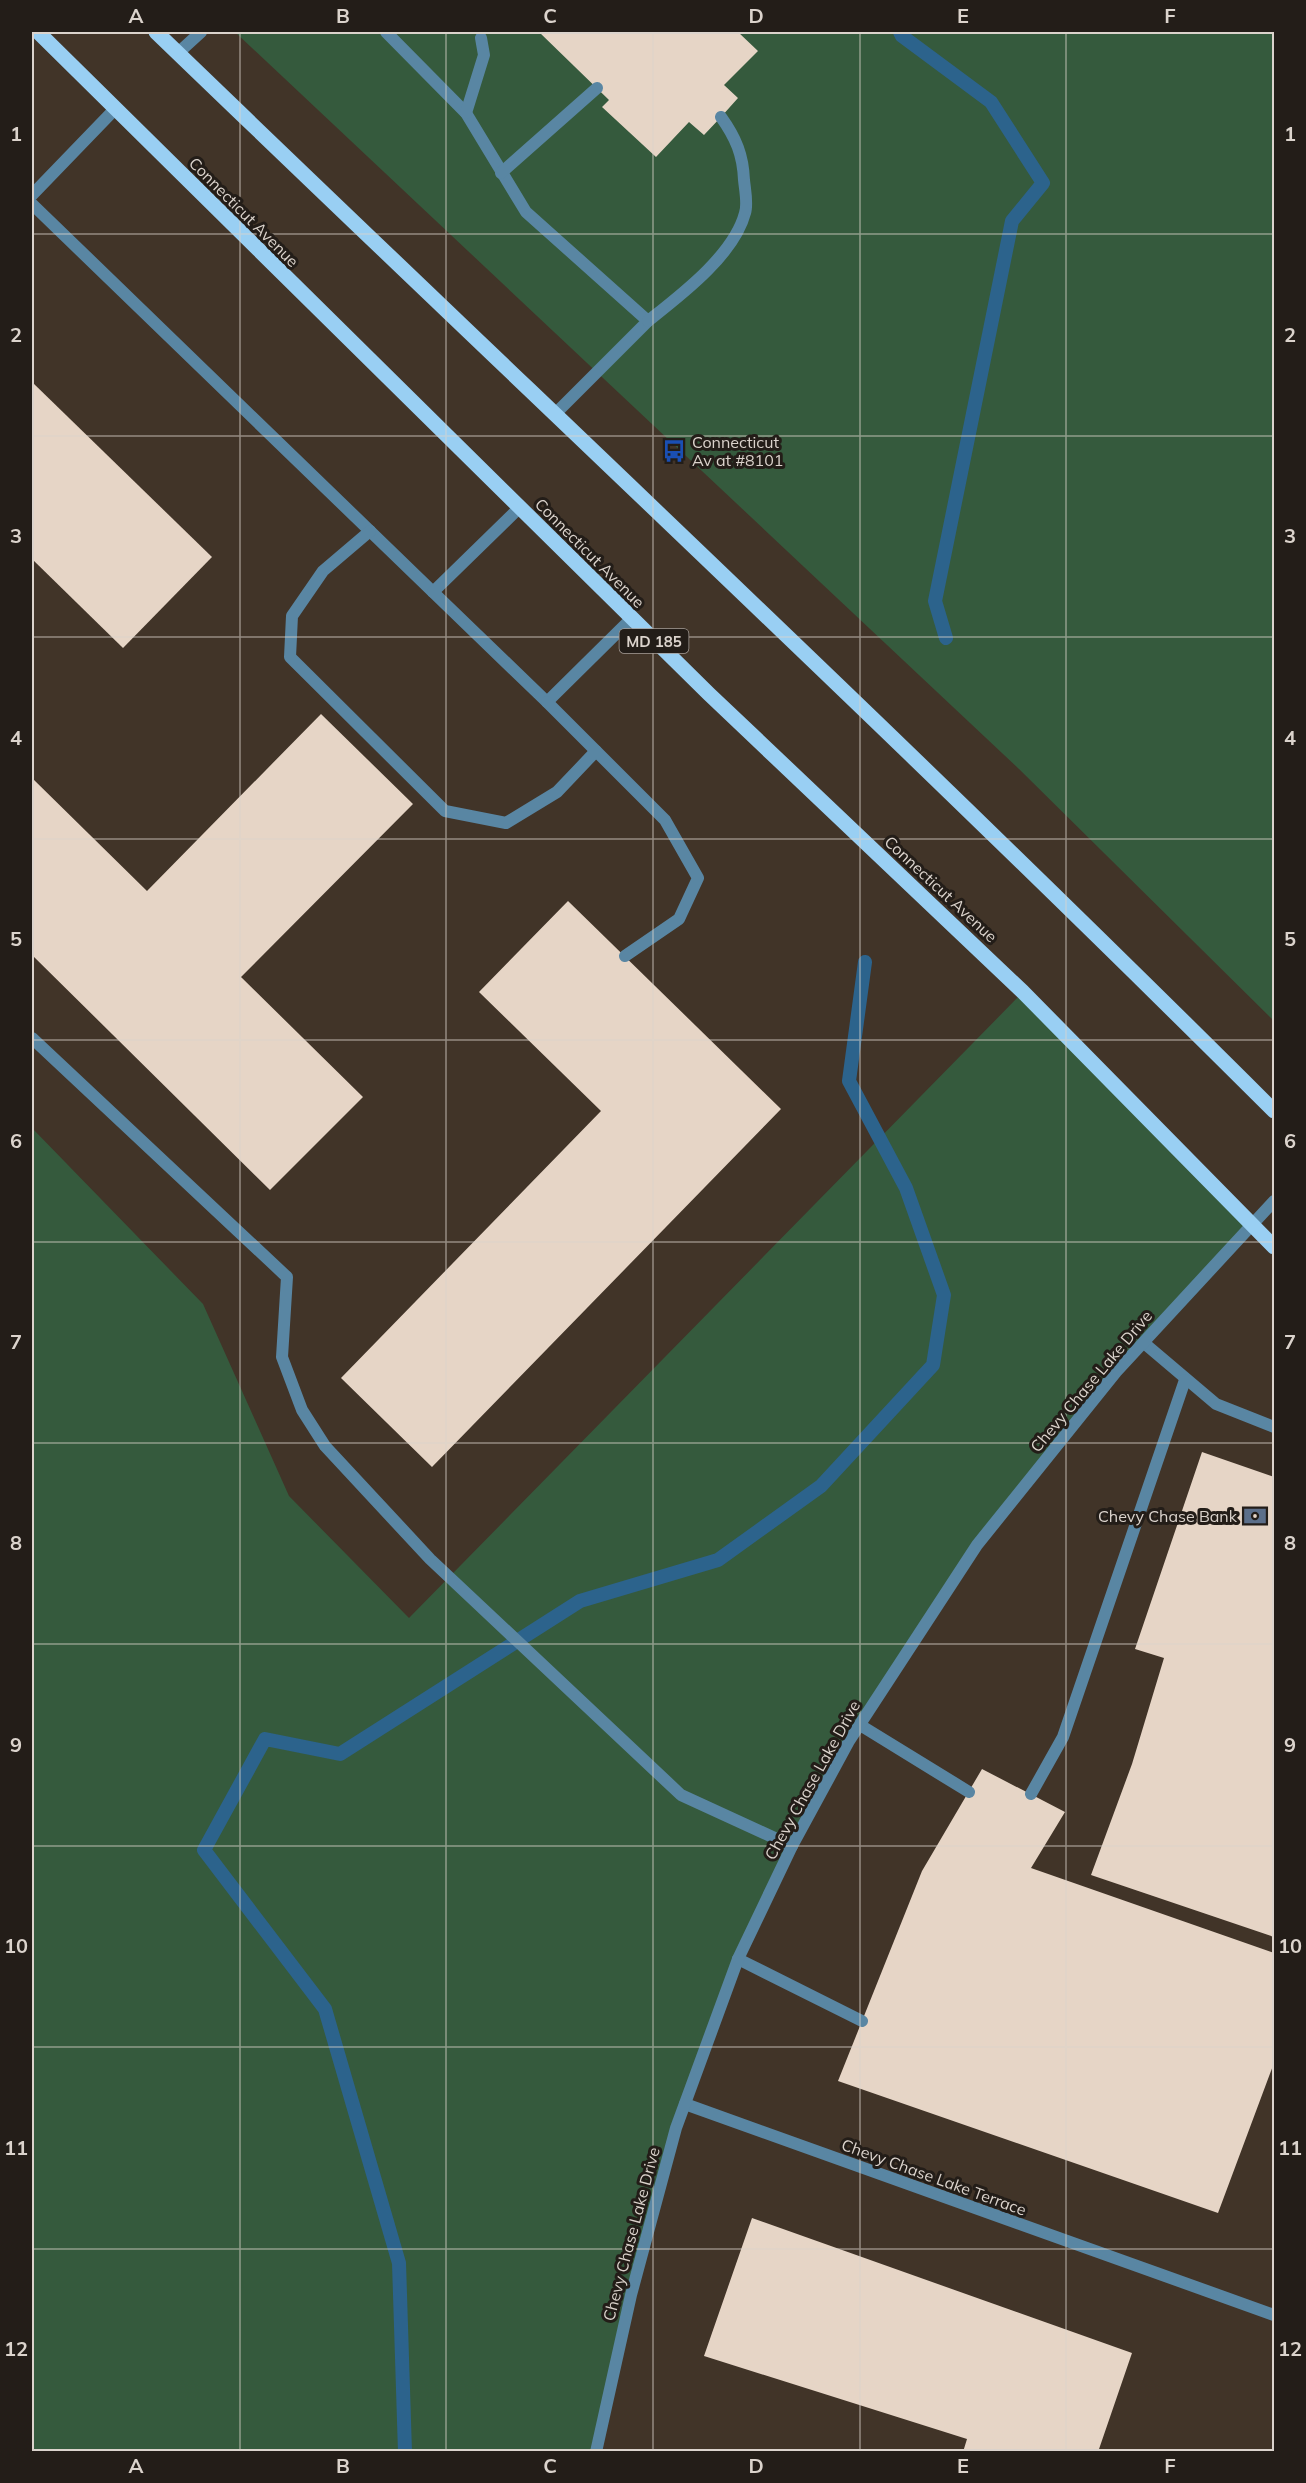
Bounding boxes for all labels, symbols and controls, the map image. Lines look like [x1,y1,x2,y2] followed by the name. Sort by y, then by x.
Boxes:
[129,3,144,28] text: A
[336,3,350,28] text: B
[543,3,557,28] text: C
[748,3,764,28] text: D
[957,3,969,28] text: E
[1164,3,1176,28] text: F
[10,121,22,146] text: 1
[1284,121,1296,146] text: 1
[185,153,303,271] street label: Connecticut Avenue
[10,322,22,347] text: 2
[1284,322,1296,347] text: 2
[692,432,783,470] place label: Connecticut Av at #8101
[661,438,687,464] bus stop icon: Connecticut Av at #8101
[531,494,649,612] street label: Connecticut Avenue
[10,523,22,548] text: 3
[1284,523,1296,548] text: 3
[620,629,688,653] road number: MD 185
[10,725,22,750] text: 4
[1284,725,1296,750] text: 4
[880,832,1002,946] street label: Connecticut Avenue
[10,926,22,951] text: 5
[1284,926,1296,951] text: 5
[10,1128,22,1153] text: 6
[1284,1128,1296,1153] text: 6
[1026,1306,1156,1456] street label: Chevy Chase Lake Drive
[10,1329,22,1354] text: 7
[1284,1329,1296,1354] text: 7
[1242,1503,1268,1529] bank icon: Chevy Chase Bank
[1098,1506,1238,1526] place label: Chevy Chase Bank
[10,1530,22,1555] text: 8
[1284,1530,1296,1555] text: 8
[760,1697,864,1863] street label: Chevy Chase Lake Drive
[10,1732,22,1757] text: 9
[1284,1732,1296,1757] text: 9
[4,1933,28,1958] text: 10
[1278,1933,1302,1958] text: 10
[839,2134,1029,2220] street label: Chevy Chase Lake Terrace
[4,2135,28,2160] text: 11
[1278,2135,1302,2160] text: 11
[598,2145,664,2323] street label: Chevy Chase Lake Drive
[4,2336,28,2361] text: 12
[1278,2336,1302,2361] text: 12
[129,2453,144,2478] text: A
[336,2453,350,2478] text: B
[543,2453,557,2478] text: C
[748,2453,764,2478] text: D
[957,2453,969,2478] text: E
[1164,2453,1176,2478] text: F

